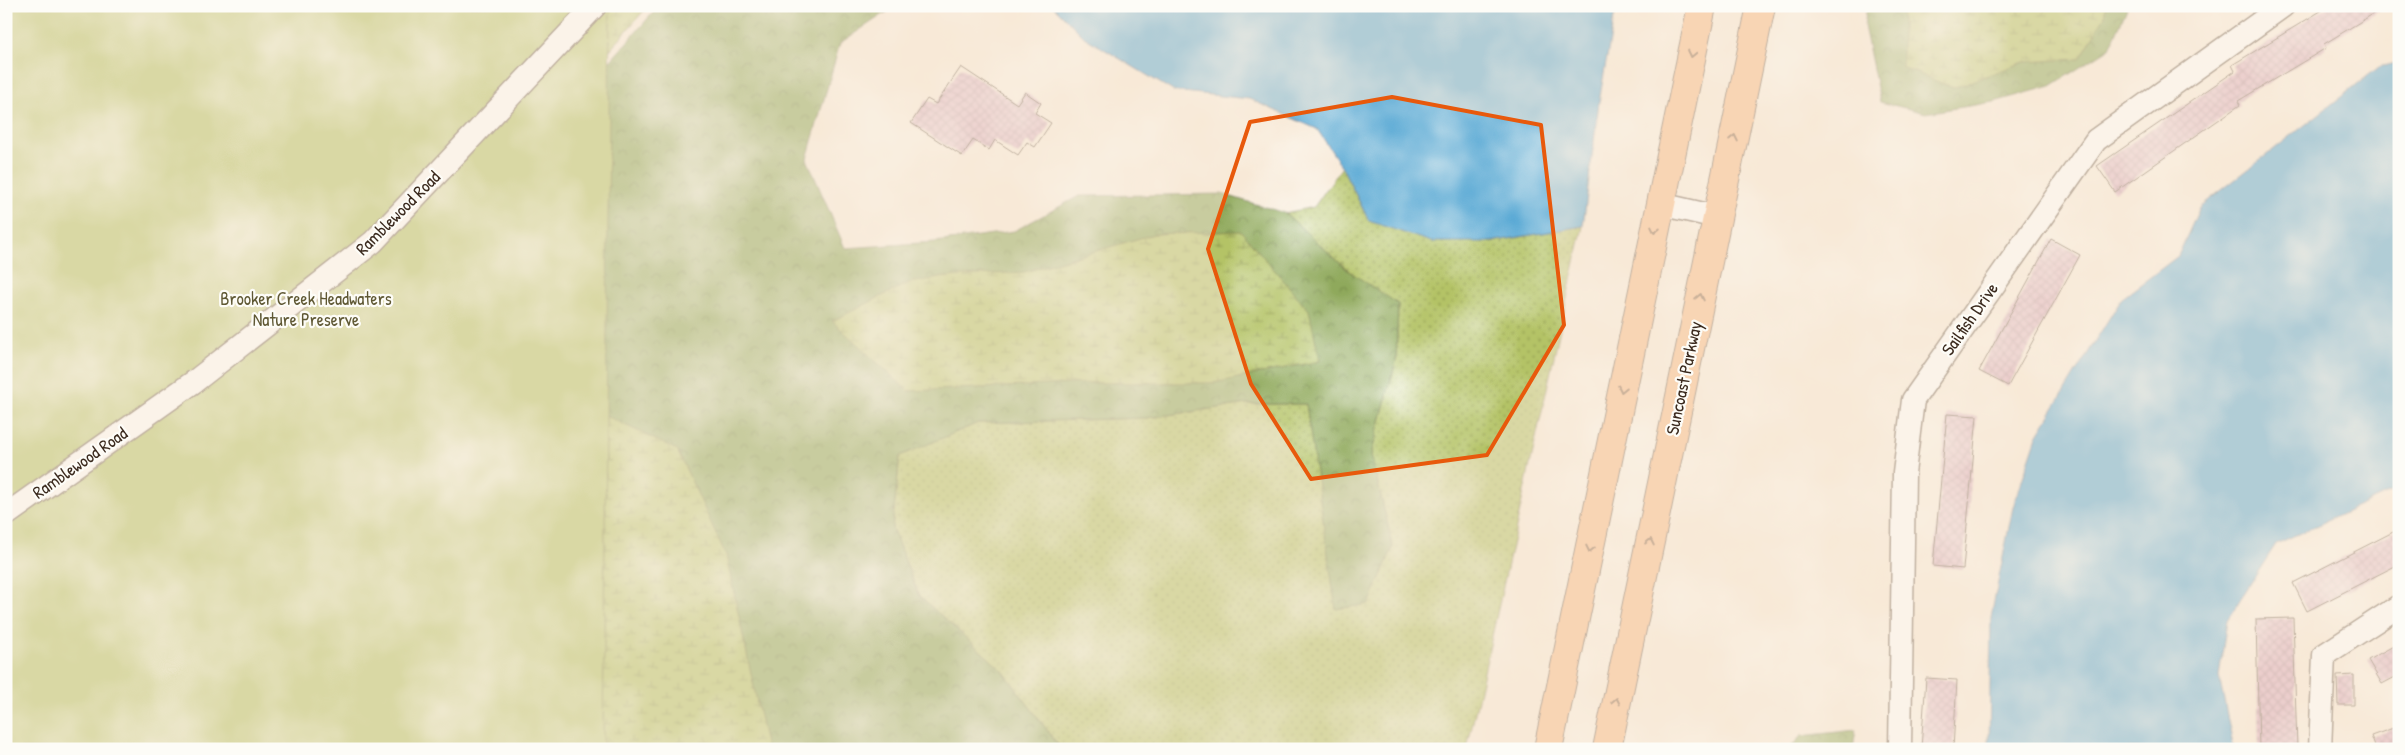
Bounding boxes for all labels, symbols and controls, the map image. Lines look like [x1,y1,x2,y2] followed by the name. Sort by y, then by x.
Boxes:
[1687,50,1697,58] one-way arrow
[1728,134,1738,142] one-way arrow
[350,165,445,260] street label: Ramblewood Road
[1650,226,1661,235] one-way arrow
[1935,277,2004,360] street label: Sailfish Drive
[220,286,392,332] park label: Brooker Creek Headwaters Nature Preserve
[1695,293,1705,302] one-way arrow
[1659,319,1708,437] street label: Suncoast Parkway
[1617,385,1628,394] one-way arrow
[27,421,132,504] street label: Ramblewood Road
[1644,537,1654,546] one-way arrow
[1585,544,1595,553] one-way arrow
[1611,697,1621,705] one-way arrow

